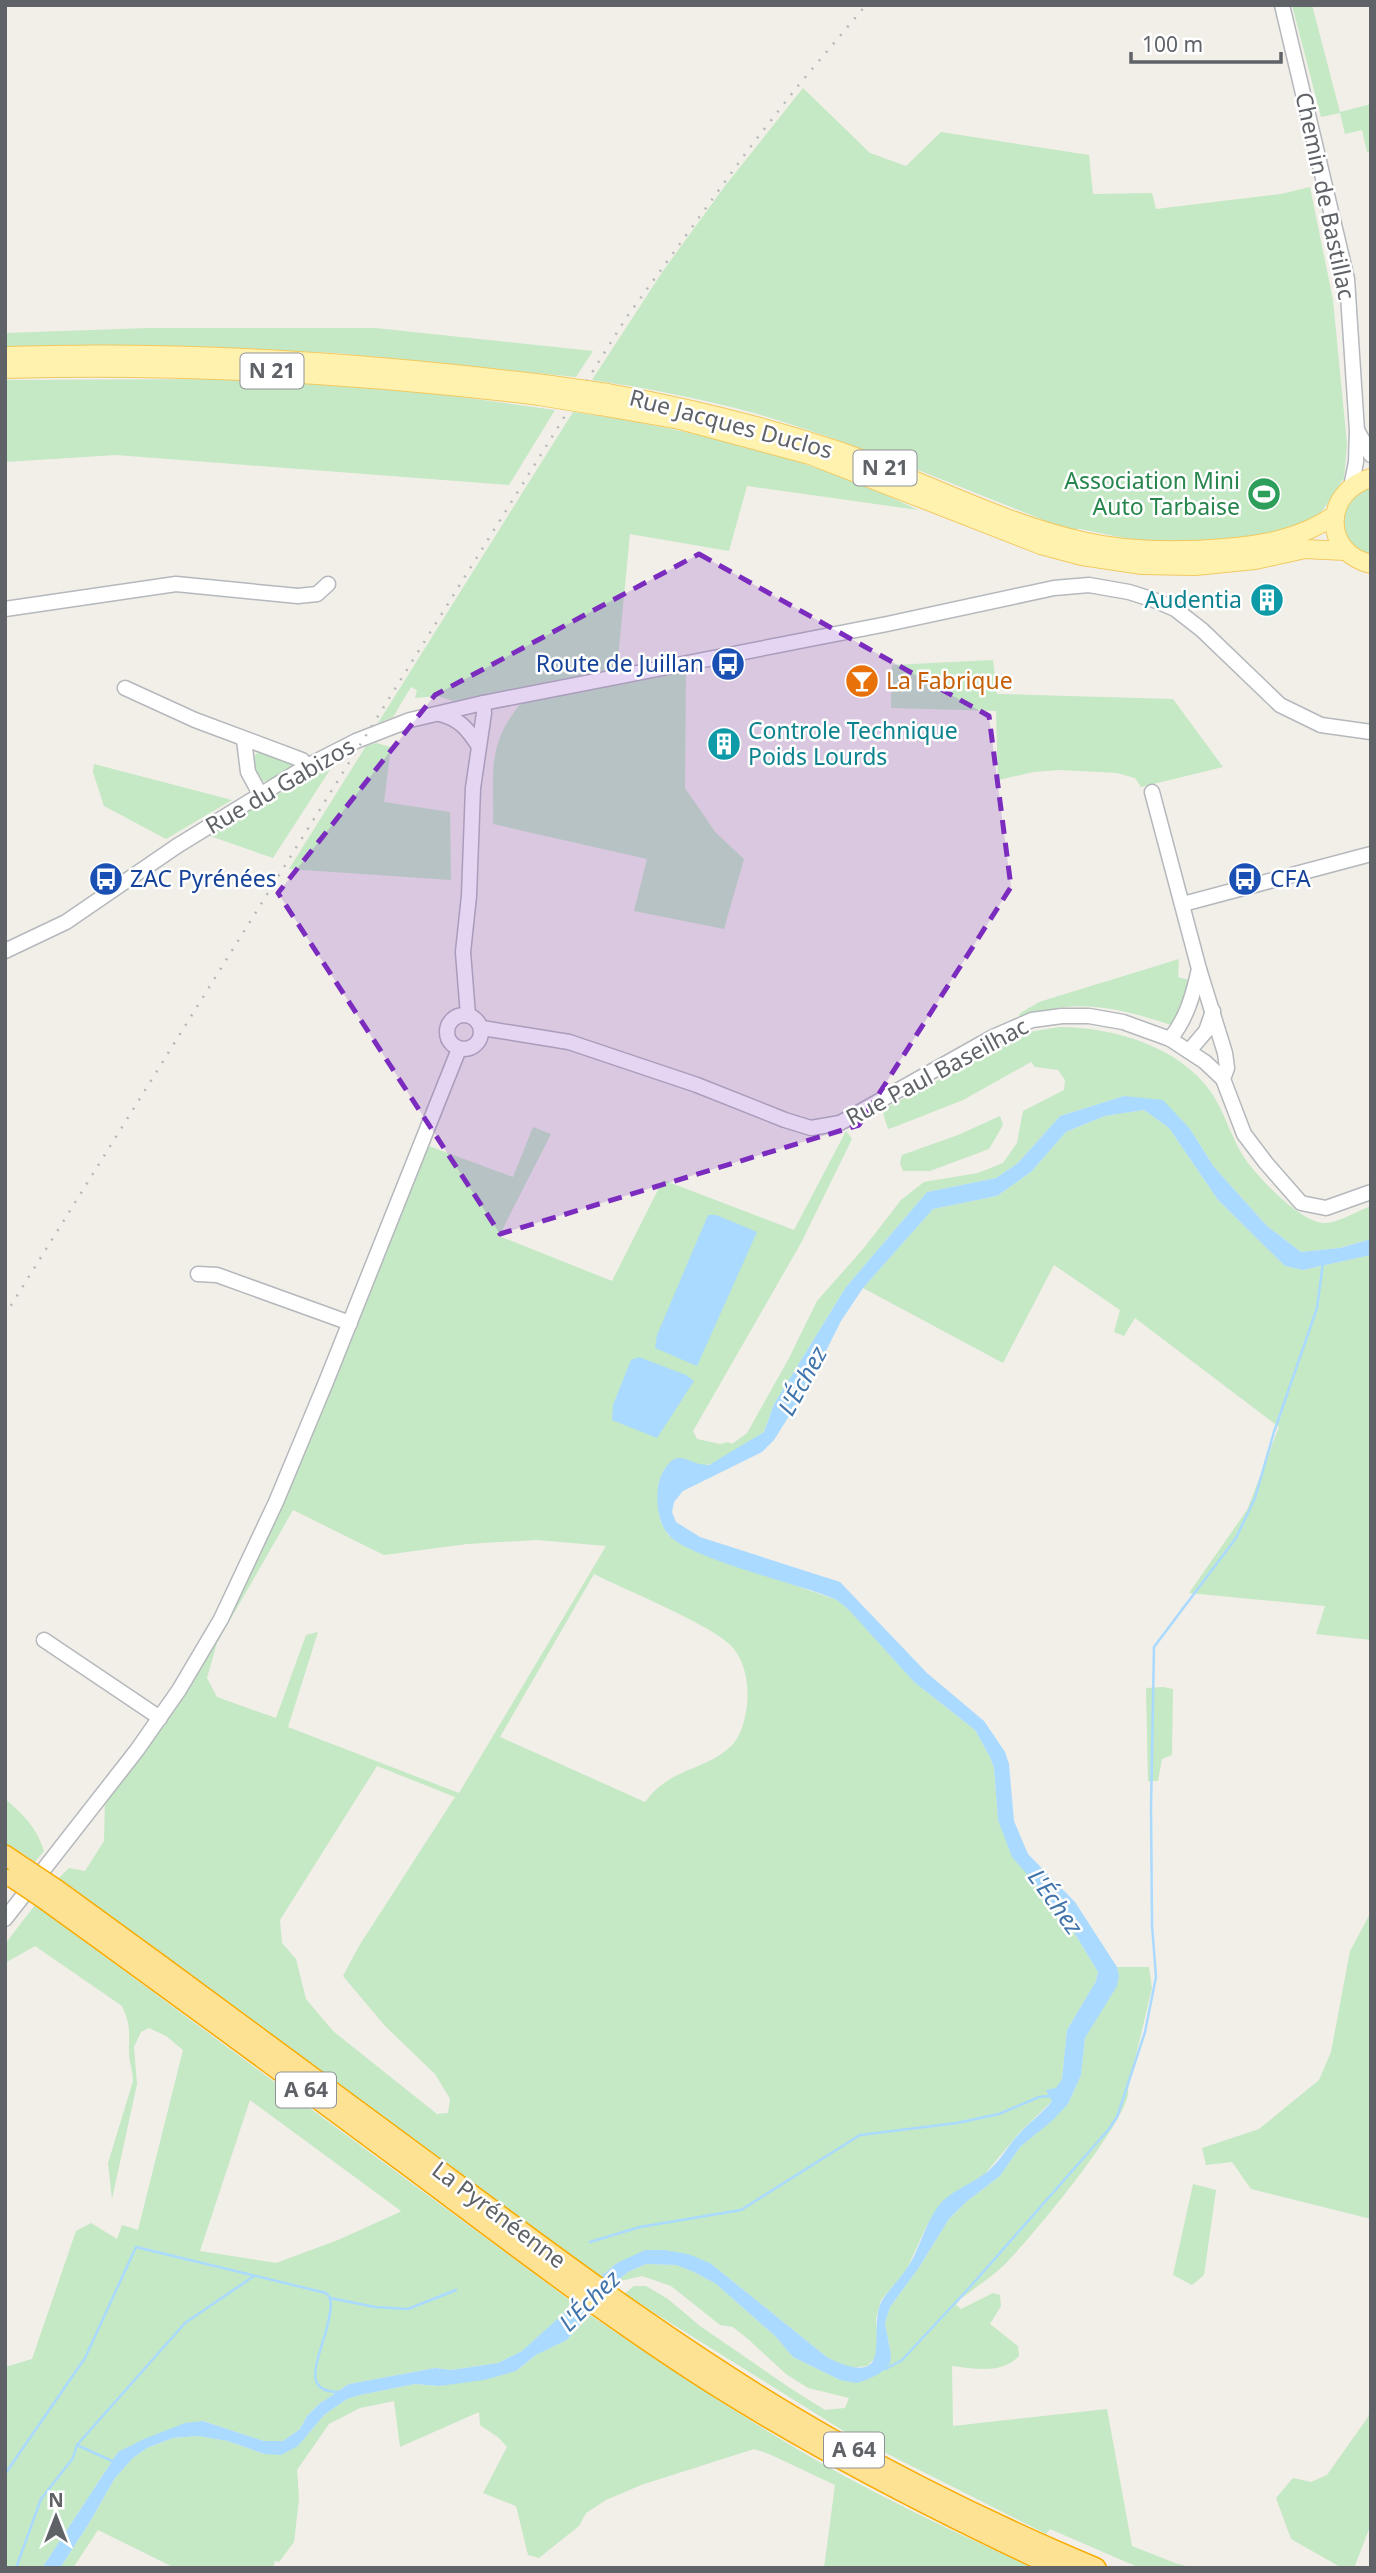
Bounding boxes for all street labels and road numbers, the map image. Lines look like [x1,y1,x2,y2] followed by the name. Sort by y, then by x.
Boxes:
[1288,89,1364,302] street label: Chemin de Bastillac
[240,354,304,388] road number: N 21
[626,381,836,466] street label: Rue Jacques Duclos
[854,450,917,486] road number: N 21
[199,729,360,841] street label: Rue du Gabizos
[840,1010,1033,1133] street label: Rue Paul Baseilhac
[276,2072,336,2108] road number: A 64
[426,2153,573,2275] street label: La Pyrénéenne
[824,2432,884,2468] road number: A 64

